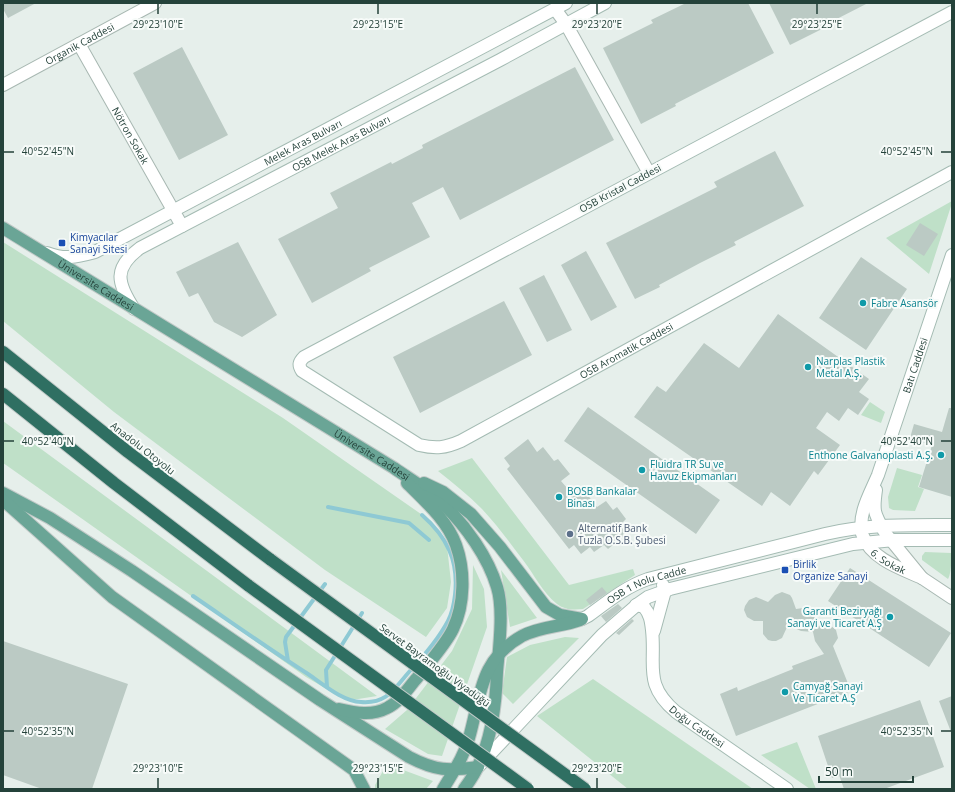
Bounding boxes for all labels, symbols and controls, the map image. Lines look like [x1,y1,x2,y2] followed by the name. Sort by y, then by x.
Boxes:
[133,17,183,31] text: 29°23'10"E
[353,17,403,31] text: 29°23'15"E
[572,17,622,31] text: 29°23'20"E
[792,17,842,31] text: 29°23'25"E
[43,19,117,68] street label: Organik Caddesi
[109,104,153,167] street label: Nötron Sokak
[289,112,392,174] street label: OSB Melek Aras Bulvarı
[261,116,344,169] street label: Melek Aras Bulvarı
[22,144,74,158] text: 40°52'45"N
[881,144,933,158] text: 40°52'45"N
[577,160,663,216] street label: OSB Kristal Caddesi
[70,230,127,256] place label: Kimyacılar Sanayi Sitesi
[57,238,67,248] marker: Kimyacılar Sanayi Sitesi
[55,256,137,314] street label: Üniversite Caddesi
[871,296,938,310] place label: Fabre Asansör
[858,298,868,308] marker: Fabre Asansör
[577,319,675,382] street label: OSB Aromatik Caddesi
[899,336,931,395] street label: Batı Caddesi
[816,354,886,380] place label: Narplas Plastik Metal A.Ş.
[803,362,813,372] marker: Narplas Plastik Metal A.Ş.
[108,418,178,478] street label: Anadolu Otoyolu
[331,426,413,484] street label: Üniversite Caddesi
[22,434,74,448] text: 40°52'40"N
[881,434,933,448] text: 40°52'40"N
[808,448,933,462] place label: Enthone Galvanoplasti A.Ş.
[936,450,946,460] marker: Enthone Galvanoplasti A.Ş.
[650,457,736,483] place label: Fluidra TR Su ve Havuz Ekipmanları
[637,465,647,475] marker: Fluidra TR Su ve Havuz Ekipmanları
[567,484,637,510] place label: BOSB Bankalar Binası
[554,492,564,502] marker: BOSB Bankalar Binası
[578,521,666,547] place label: Alternatif Bank Tuzla O.S.B. Şubesi
[565,529,575,539] marker: Alternatif Bank Tuzla O.S.B. Şubesi
[868,546,909,578] street label: 6. Sokak
[793,557,868,583] place label: Birlik Organize Sanayi
[604,562,688,607] street label: OSB 1 Nolu Cadde
[780,565,790,575] marker: Birlik Organize Sanayi
[787,604,882,630] place label: Garanti Beziryağı Sanayi ve Ticaret A.Ş
[885,612,895,622] marker: Garanti Beziryağı Sanayi ve Ticaret A.Ş
[377,620,493,710] street label: Servet Bayramoğlu Viyadüğü
[793,679,863,705] place label: Camyağ Sanayi Ve Ticaret A.Ş
[780,687,790,697] marker: Camyağ Sanayi Ve Ticaret A.Ş
[666,702,727,751] street label: Doğu Caddesi
[22,724,74,738] text: 40°52'35"N
[881,724,933,738] text: 40°52'35"N
[819,758,913,784] scale bar
[133,761,183,775] text: 29°23'10"E
[353,761,403,775] text: 29°23'15"E
[572,761,622,775] text: 29°23'20"E
[825,763,853,780] text: 50 m

